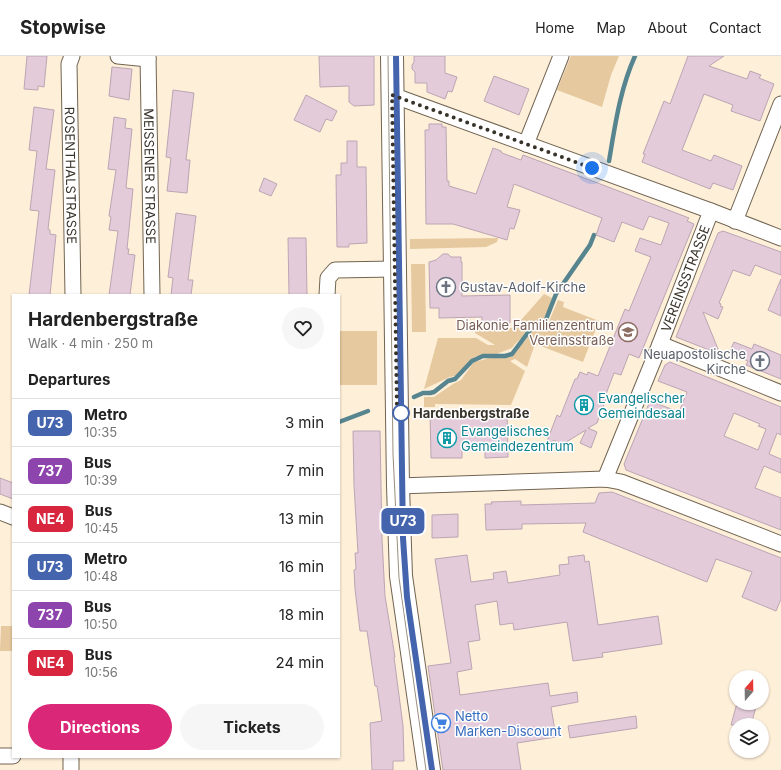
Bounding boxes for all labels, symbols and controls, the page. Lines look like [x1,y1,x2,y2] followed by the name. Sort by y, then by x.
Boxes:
[20,16,106,39] text: Stopwise
[535,19,574,36] text: Home
[596,19,626,36] text: Map
[648,19,687,36] text: About
[709,19,761,36] text: Contact
[62,107,80,244] street label: ROSENTHALSTRASSE
[141,108,159,244] street label: MEISSENER STRASSE
[582,158,602,178] your location
[657,223,713,334] street label: VEREINSSTRASSE
[435,276,457,298] church icon: Gustav-Adolf-Kirche
[460,279,586,295] place label: Gustav-Adolf-Kirche
[282,307,324,349] button: heart
[28,308,198,331] text: Hardenbergstraße
[456,317,614,348] place label: Diakonie Familienzentrum Vereinsstraße
[617,321,639,343] school or university icon: Diakonie Familienzentrum Vereinsstraße
[28,335,153,351] text: Walk · 4 min · 250 m
[643,346,746,377] place label: Neuapostolische Kirche
[749,350,771,372] church icon: Neuapostolische Kirche
[28,370,110,389] text: Departures
[598,390,685,421] place label: Evangelischer Gemeindesaal
[573,394,595,416] building icon: Evangelischer Gemeindesaal
[392,404,410,422] marker: Hardenbergstraße
[84,405,127,424] text: Metro
[413,405,530,421] place label: Hardenbergstraße
[285,413,324,432] text: 3 min
[36,414,64,431] text: U73
[461,423,574,454] place label: Evangelisches Gemeindezentrum
[84,424,117,440] text: 10:35
[436,427,458,449] building icon: Evangelisches Gemeindezentrum
[84,453,112,472] text: Bus
[286,461,324,480] text: 7 min
[37,462,63,479] text: 737
[84,472,117,488] text: 10:39
[85,501,112,520] text: Bus
[380,508,426,534] line badge: U73
[279,509,324,528] text: 13 min
[36,510,65,527] text: NE4
[389,512,417,529] text: U73
[85,520,118,536] text: 10:45
[84,549,127,568] text: Metro
[279,557,324,576] text: 16 min
[36,558,64,575] text: U73
[84,568,118,584] text: 10:48
[84,597,112,616] text: Bus
[279,605,324,624] text: 18 min
[37,606,63,623] text: 737
[84,616,117,632] text: 10:50
[85,645,112,664] text: Bus
[276,653,324,672] text: 24 min
[36,654,65,671] text: NE4
[85,664,118,680] text: 10:56
[729,670,769,710] north arrow
[729,670,769,758] map controls
[28,704,172,750] button: Directions
[180,704,324,750] button: Tickets
[455,708,561,739] place label: Netto Marken-Discount
[430,712,452,734] supermarket icon: Netto Marken-Discount
[729,718,769,758] button: layers

